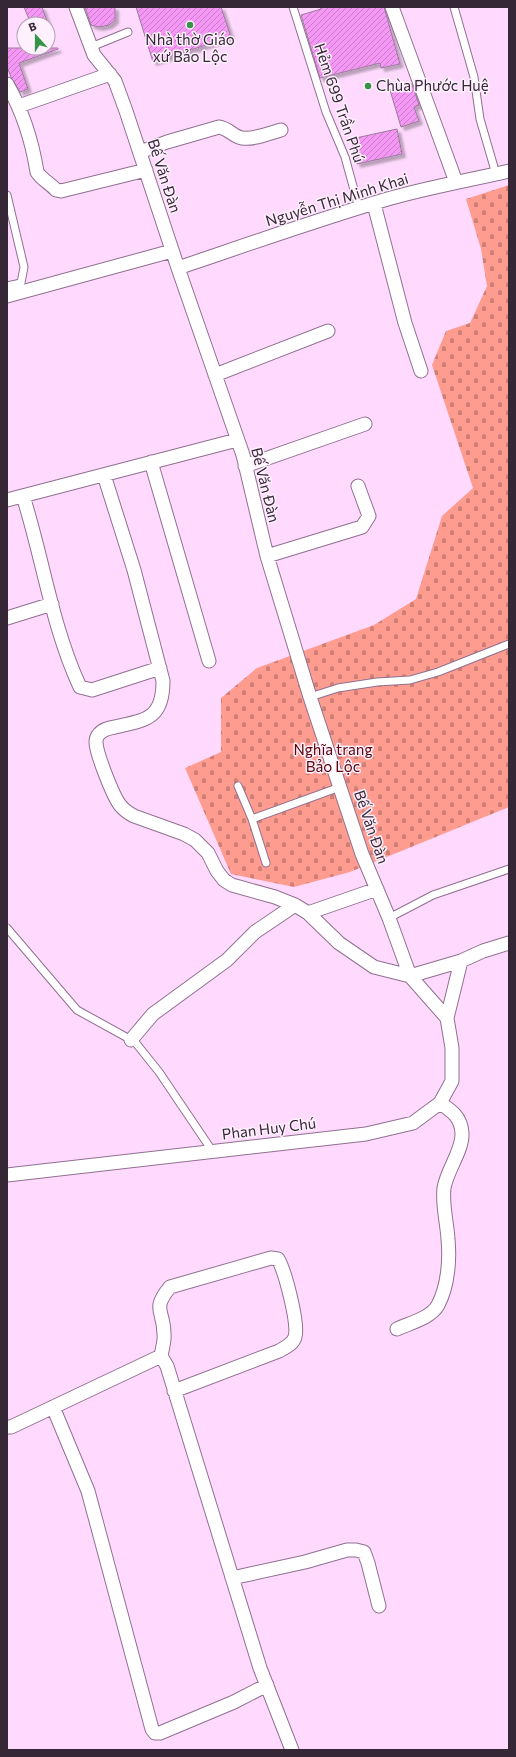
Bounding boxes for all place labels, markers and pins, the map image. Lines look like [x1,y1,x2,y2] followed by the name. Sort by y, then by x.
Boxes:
[185,20,195,30] marker: Nhà thờ Giáo xứ Bảo Lộc
[145,30,235,65] place label: Nhà thờ Giáo xứ Bảo Lộc
[376,76,489,94] place label: Chùa Phước Huệ
[363,81,373,91] marker: Chùa Phước Huệ

